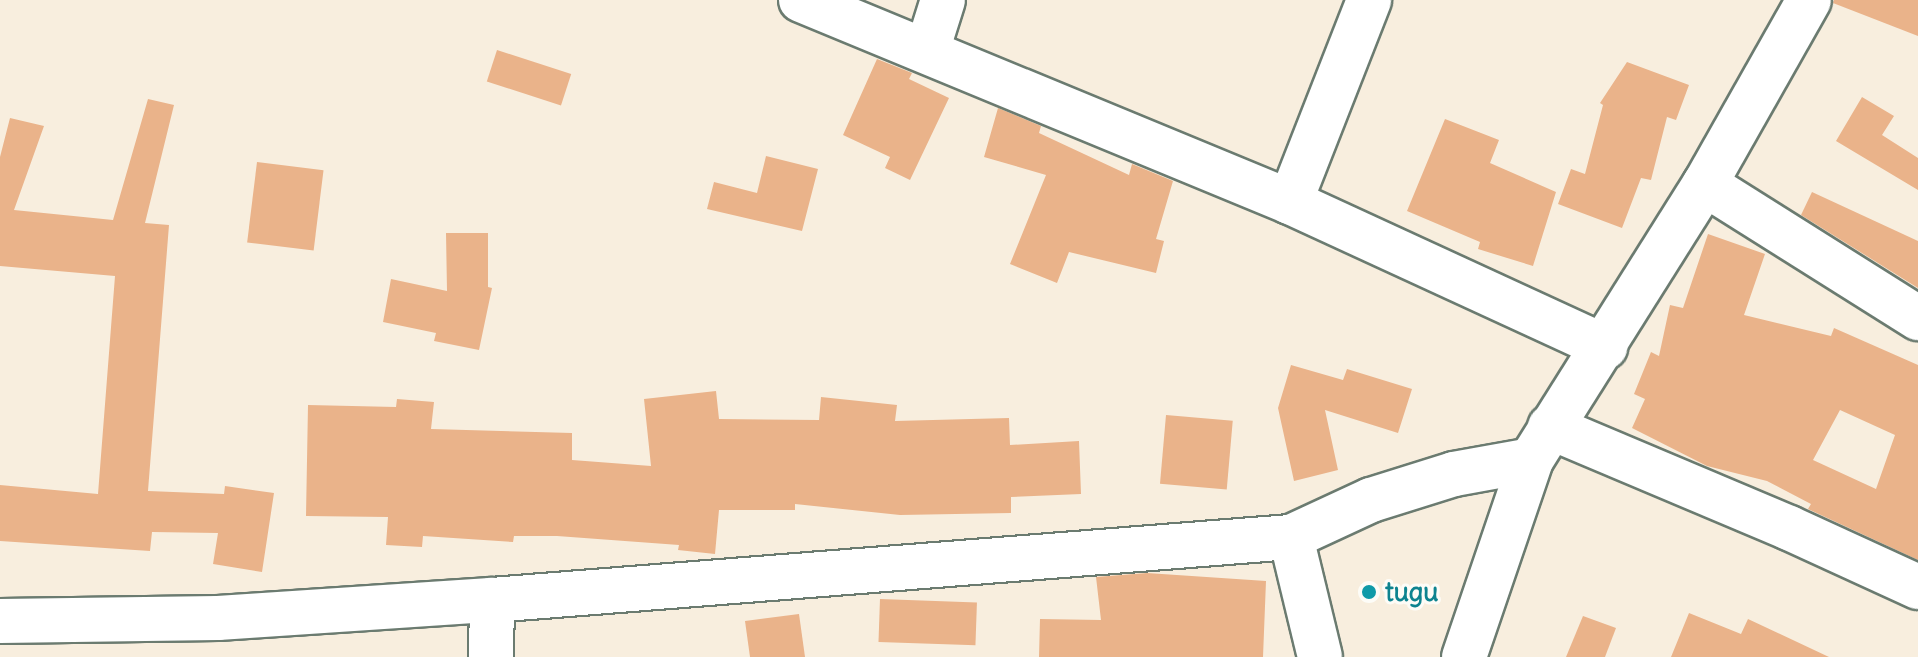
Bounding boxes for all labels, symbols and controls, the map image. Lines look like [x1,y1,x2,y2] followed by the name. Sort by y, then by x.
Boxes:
[1385,576,1439,608] place label: tugu
[1360,583,1378,601] marker: tugu

